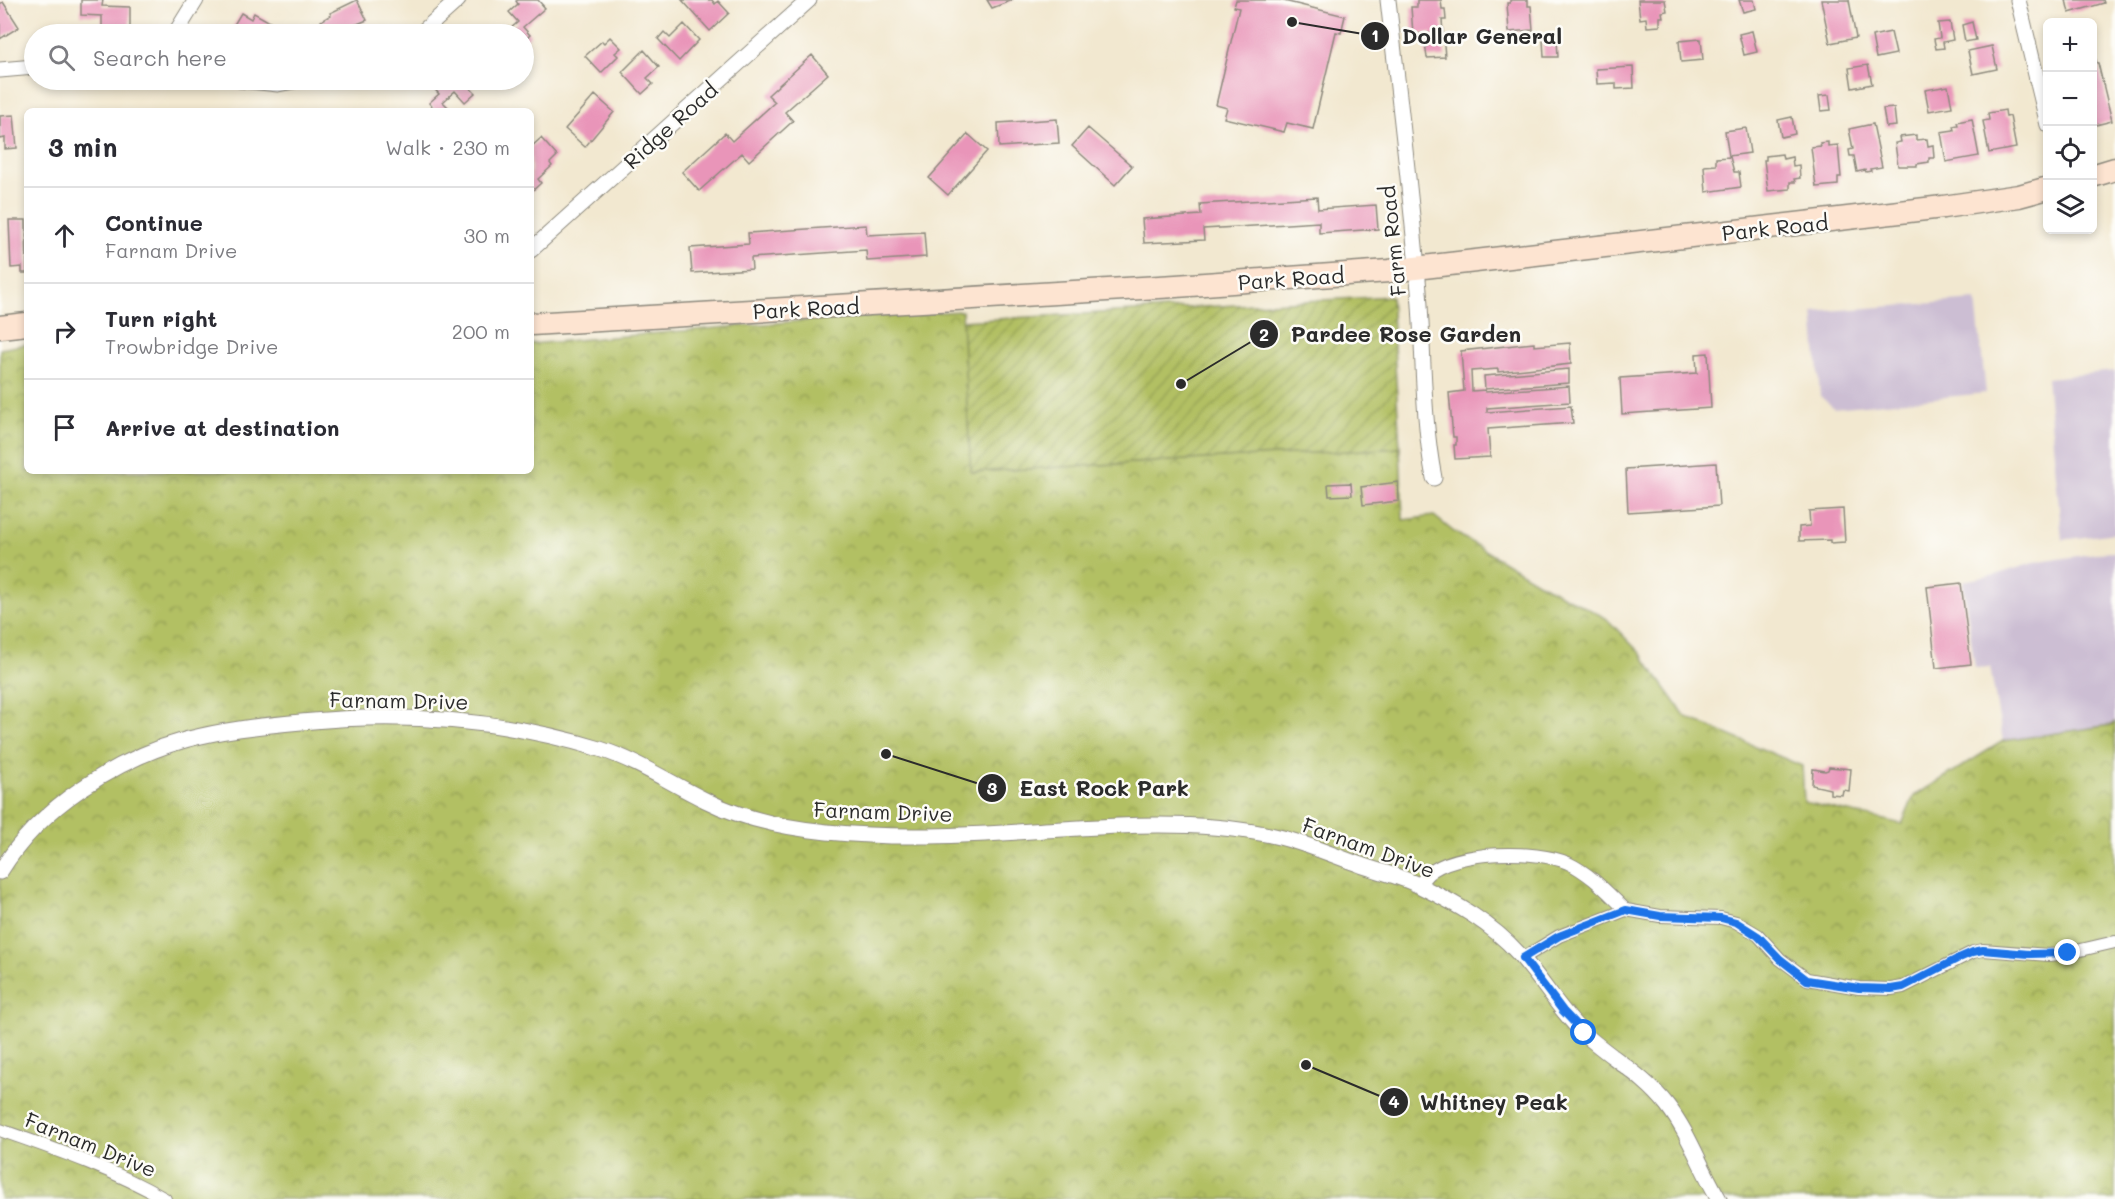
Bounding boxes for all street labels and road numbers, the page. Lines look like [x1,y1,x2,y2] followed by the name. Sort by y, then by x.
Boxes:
[617,76,723,174] street label: Ridge Road
[1373,184,1411,298] street label: Farm Road
[1721,208,1829,246] street label: Park Road
[1237,261,1345,295] street label: Park Road
[752,292,860,324] street label: Park Road
[329,685,469,715] street label: Farnam Drive
[813,795,953,827] street label: Farnam Drive
[1299,811,1439,883] street label: Farnam Drive
[21,1105,161,1183] street label: Farnam Drive

